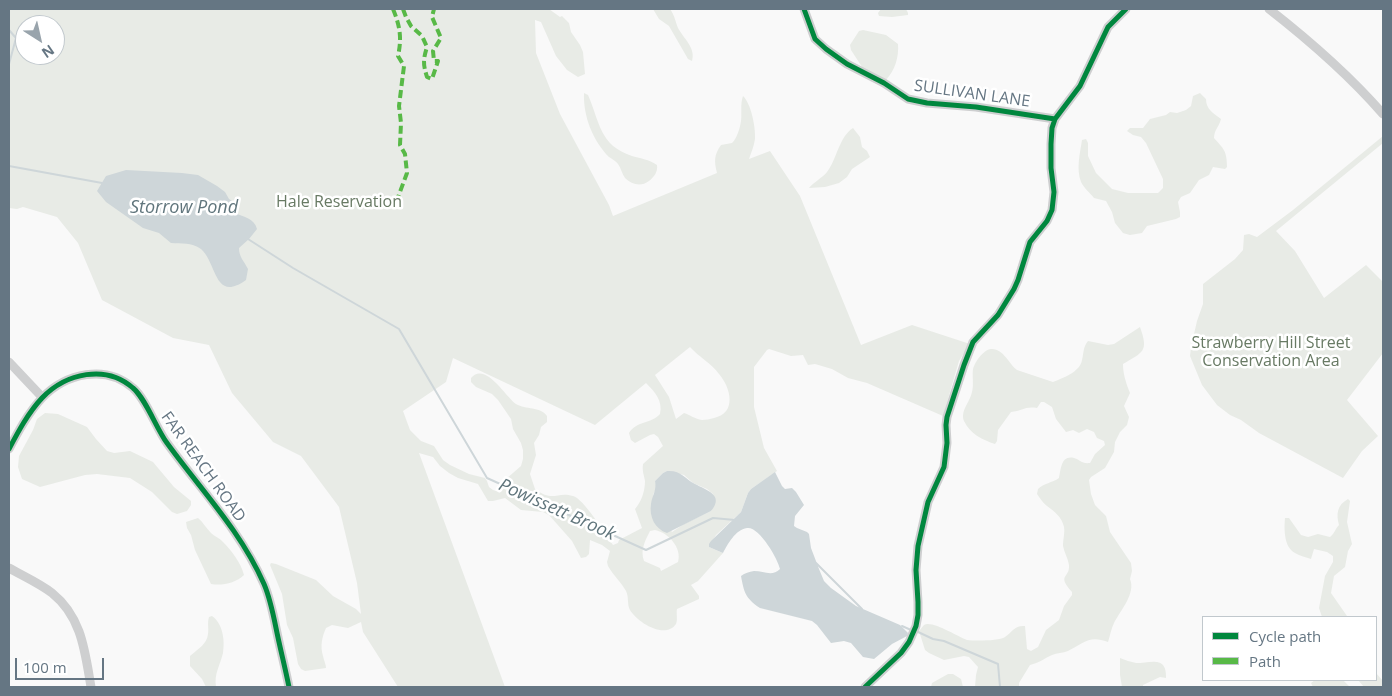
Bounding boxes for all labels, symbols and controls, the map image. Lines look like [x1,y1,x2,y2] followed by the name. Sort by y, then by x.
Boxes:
[15,15,65,65] north arrow
[38,41,58,63] text: N
[913,76,1031,112] street label: SULLIVAN LANE
[276,192,402,212] park label: Hale Reservation
[130,197,238,219] water label: Storrow Pond
[1191,333,1351,371] park label: Strawberry Hill Street Conservation Area
[157,408,249,526] street label: FAR REACH ROAD
[495,475,619,545] water label: Powissett Brook
[1202,616,1377,681] legend
[1249,626,1321,646] text: Cycle path
[18,648,106,680] scale bar
[1249,651,1281,671] text: Path
[23,657,67,677] text: 100 m

